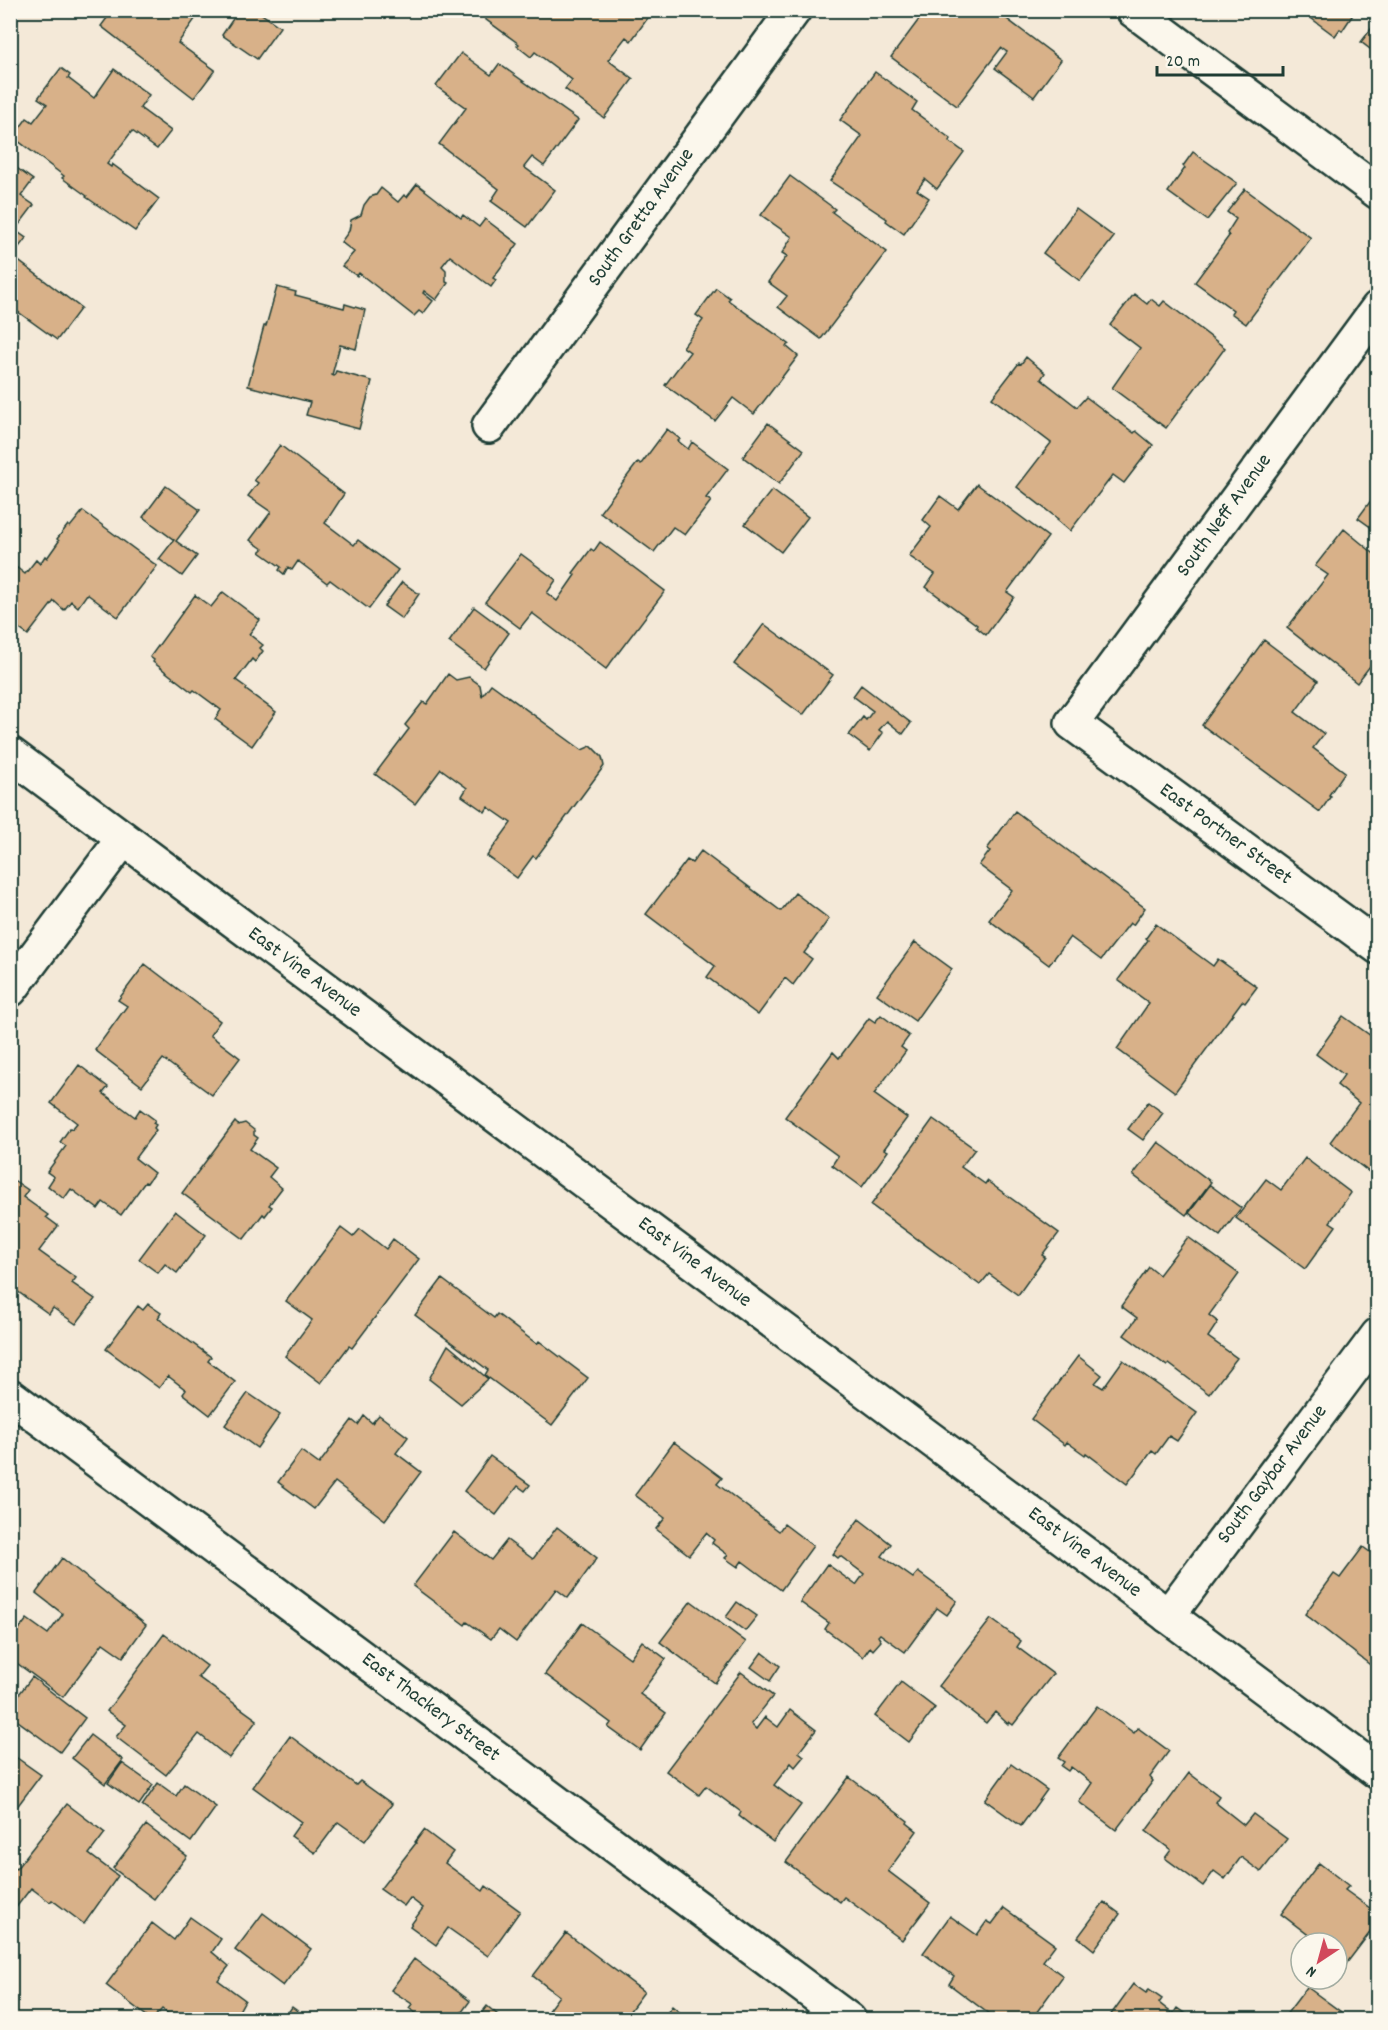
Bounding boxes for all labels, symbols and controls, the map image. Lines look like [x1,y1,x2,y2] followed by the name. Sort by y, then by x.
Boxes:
[1157,39,1283,77] scale bar
[1166,50,1200,75] text: 20 m
[581,142,703,294] street label: South Gretta Avenue
[1170,448,1280,584] street label: South Neff Avenue
[1152,776,1298,894] street label: East Portner Street
[241,920,367,1026] street label: East Vine Avenue
[631,1210,757,1316] street label: East Vine Avenue
[1211,1399,1335,1551] street label: South Gaybar Avenue
[1021,1500,1147,1606] street label: East Vine Avenue
[354,1646,506,1770] street label: East Thackery Street
[1289,1931,1349,1991] north arrow
[1302,1959,1322,1983] text: N

